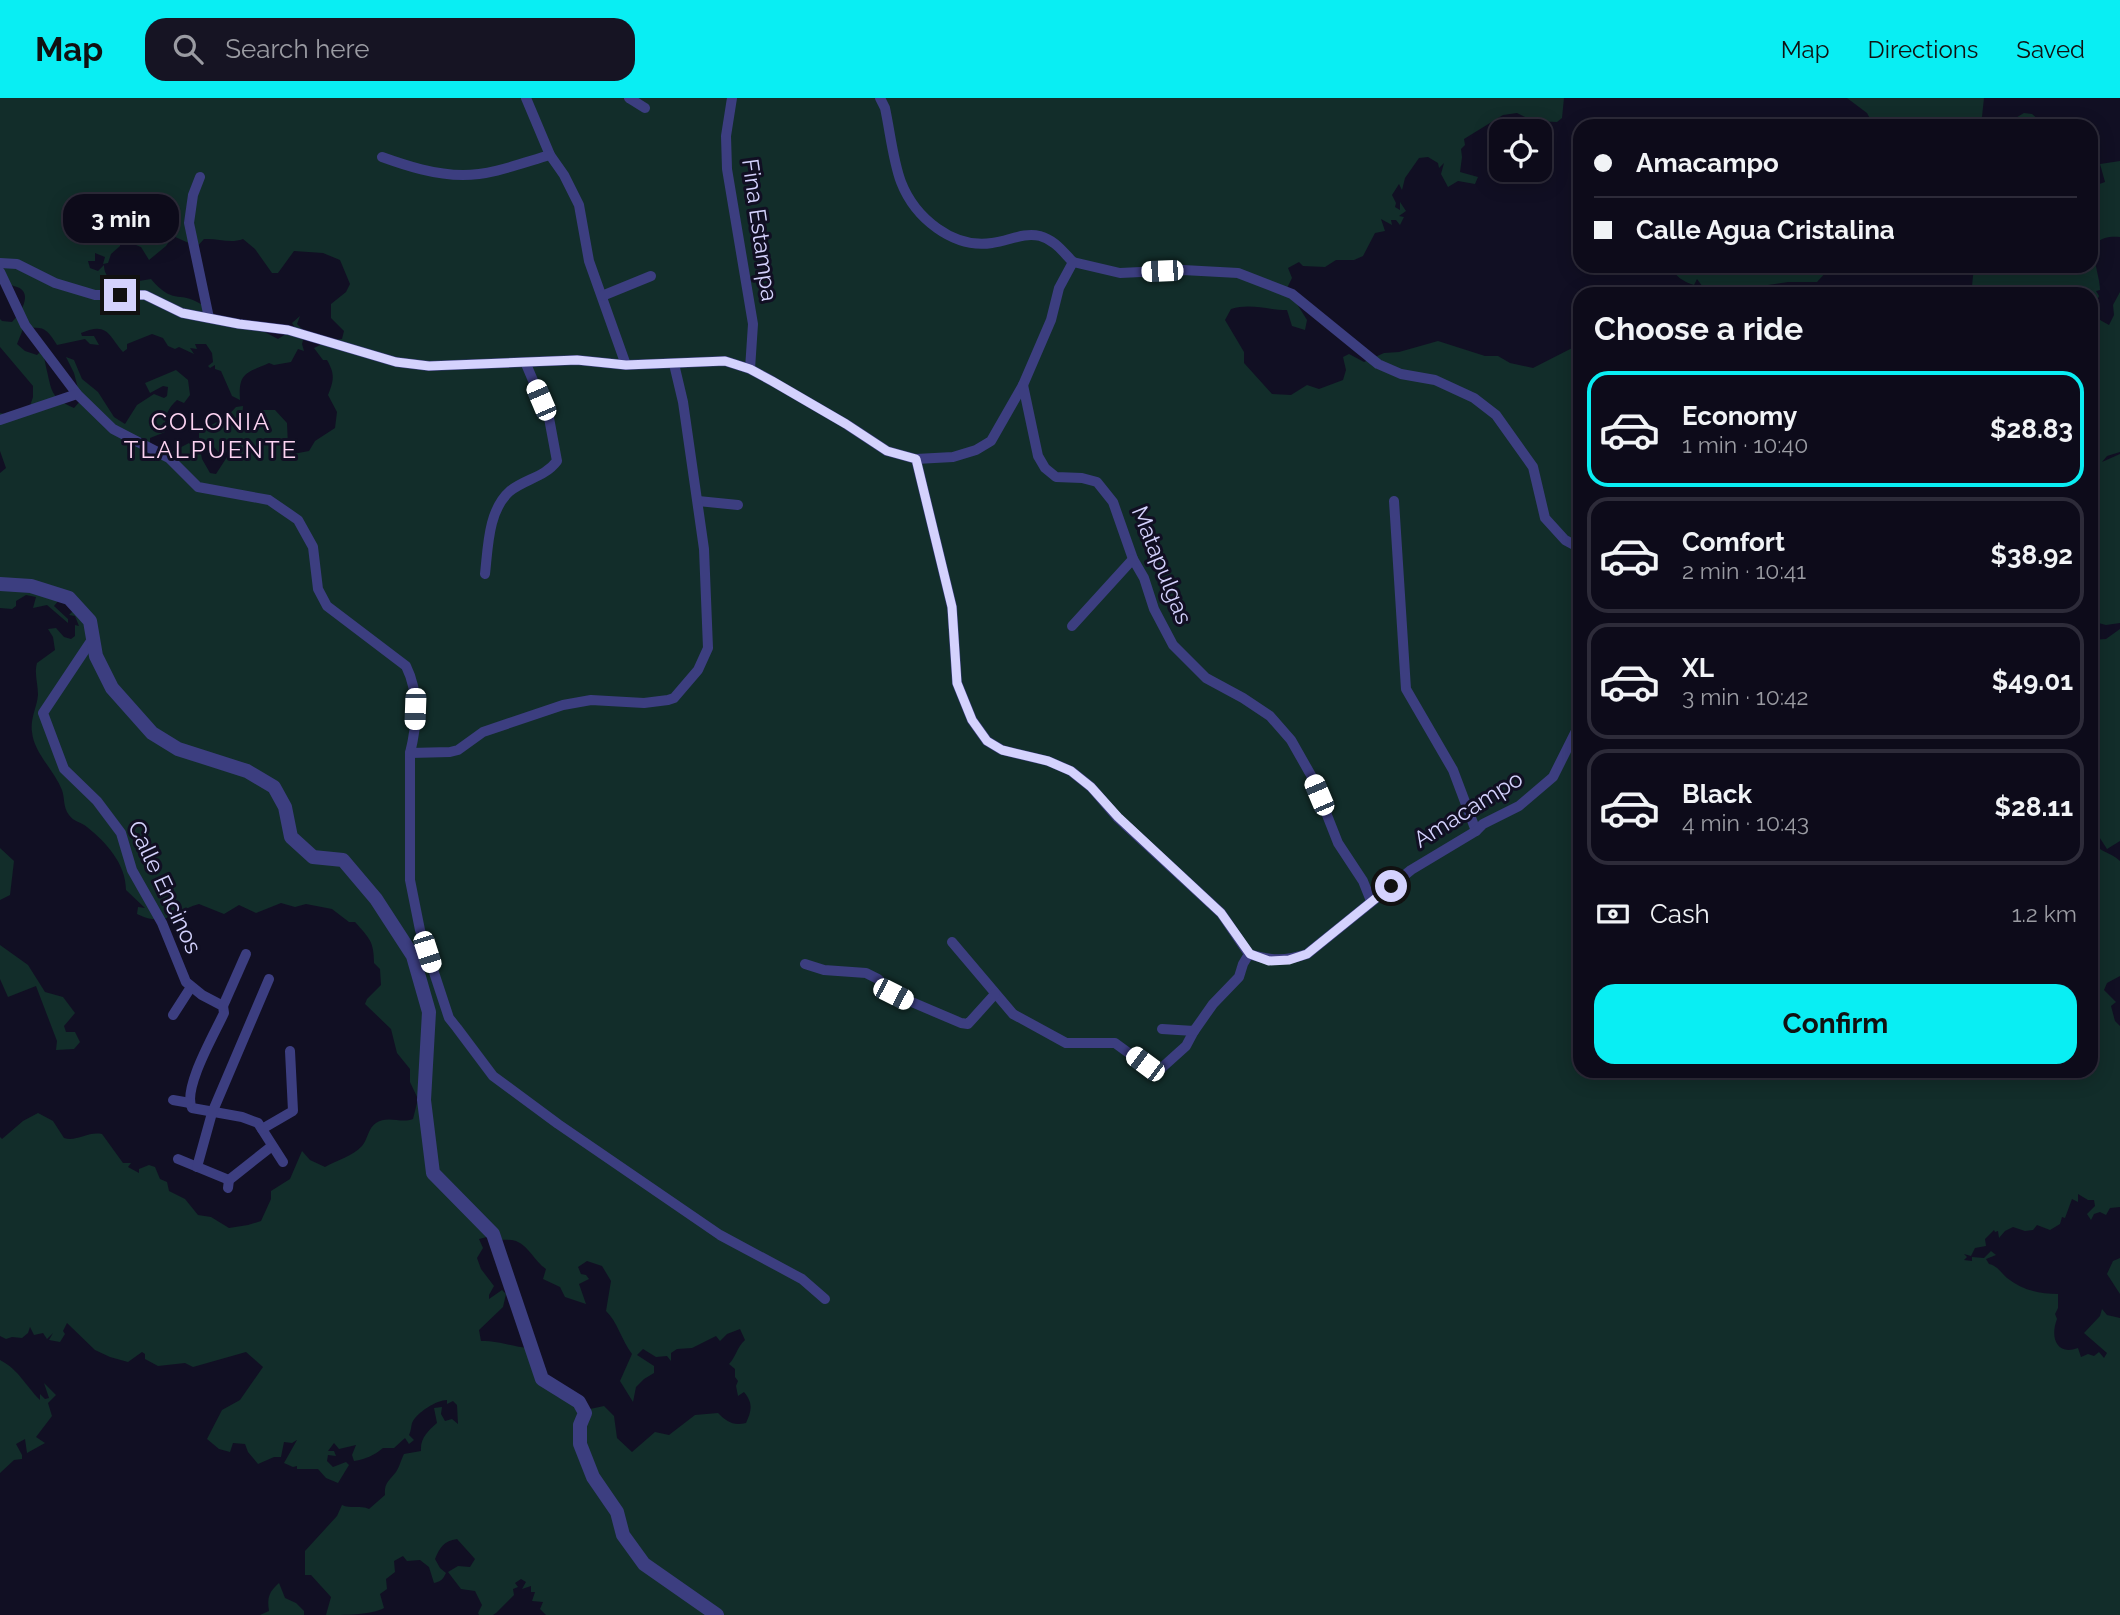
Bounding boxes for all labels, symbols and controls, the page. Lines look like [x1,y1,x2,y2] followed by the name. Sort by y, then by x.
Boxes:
[145,18,635,81] search box
[35,30,103,69] text: Map
[169,30,207,68] icon: search
[225,34,370,64] text: Search here
[1781,35,1830,64] text: Map
[1868,35,1978,64] text: Directions
[2016,35,2085,64] text: Saved
[1489,119,1552,182] map controls
[1489,119,1552,182] button: locate
[1636,148,1779,178] text: Amacampo
[737,157,784,303] street label: Fina Estampa
[62,194,178,242] callout: 3 min
[91,205,151,232] text: 3 min
[1636,215,1895,245] text: Calle Agua Cristalina
[1141,260,1184,282] car
[104,279,136,311] route end
[1594,310,1803,347] text: Choose a ride
[524,377,559,423] car
[1598,398,1661,461] icon: car
[1682,401,1797,431] text: Economy
[124,407,298,464] district label: COLONIA TLALPUENTE
[1990,414,2073,444] text: $28.83
[1682,431,1808,458] text: 1 min · 10:40
[1127,502,1198,628] street label: Matapulgas
[1598,524,1661,587] icon: car
[1682,527,1785,557] text: Comfort
[1991,540,2073,570] text: $38.92
[1682,557,1806,584] text: 2 min · 10:41
[1598,650,1661,713] icon: car
[1682,653,1714,683] text: XL
[1992,666,2073,696] text: $49.01
[1682,683,1809,710] text: 3 min · 10:42
[404,688,427,730] car
[1408,764,1527,853] street label: Amacampo
[1302,772,1337,818] car
[1598,776,1661,839] icon: car
[1682,779,1752,809] text: Black
[1995,792,2073,822] text: $28.11
[1682,809,1809,836] text: 4 min · 10:43
[123,816,208,957] street label: Calle Encinos
[1375,870,1407,902] route start
[1594,895,1632,933] icon: cash
[1650,899,1710,929] text: Cash
[2012,900,2077,927] text: 1.2 km
[411,929,444,975] car
[870,975,917,1013] car
[1594,984,2077,1064] button: Confirm
[1122,1043,1169,1085] car

